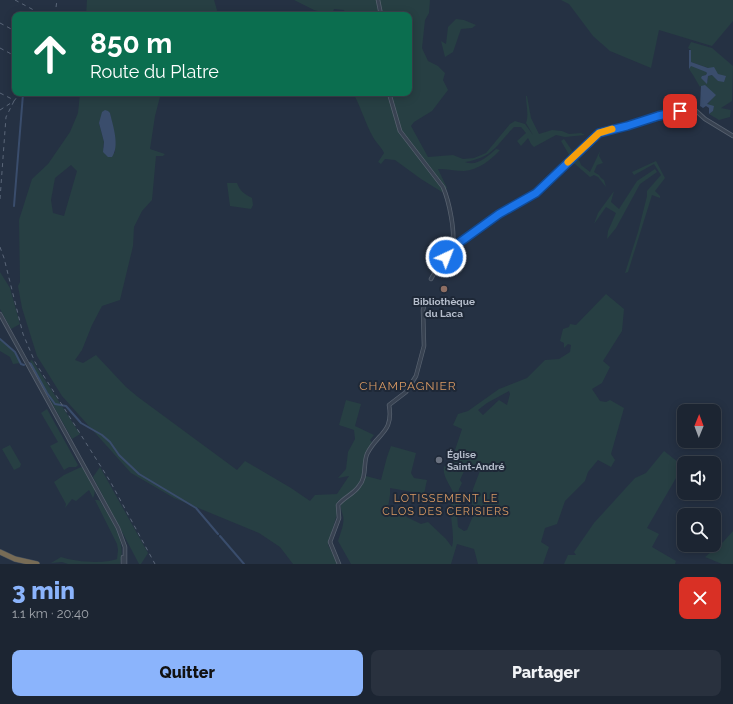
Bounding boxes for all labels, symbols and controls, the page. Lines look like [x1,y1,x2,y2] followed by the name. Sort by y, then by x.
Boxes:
[90,27,172,60] text: 850 m
[24,28,76,80] icon: ahead
[90,61,219,82] text: Route du Platre
[663,94,697,128] pin
[669,100,691,122] icon: arrive
[425,236,467,278] position arrow
[439,284,449,294] marker: Bibliothèque du Laca
[413,296,475,319] place label: Bibliothèque du Laca
[359,379,457,393] district label: CHAMPAGNIER
[677,404,721,448] north arrow
[677,404,721,552] map controls
[447,449,504,472] place label: Église Saint-André
[434,455,444,465] marker: Église Saint-André
[677,456,721,500] button: sound
[382,492,510,518] district label: LOTISSEMENT LE CLOS DES CERISIERS
[677,508,721,552] button: search
[12,576,75,605] text: 3 min
[679,577,721,619] button: close
[12,606,89,621] text: 1.1 km · 20:40
[12,650,363,696] button: Quitter
[371,650,721,696] button: Partager

